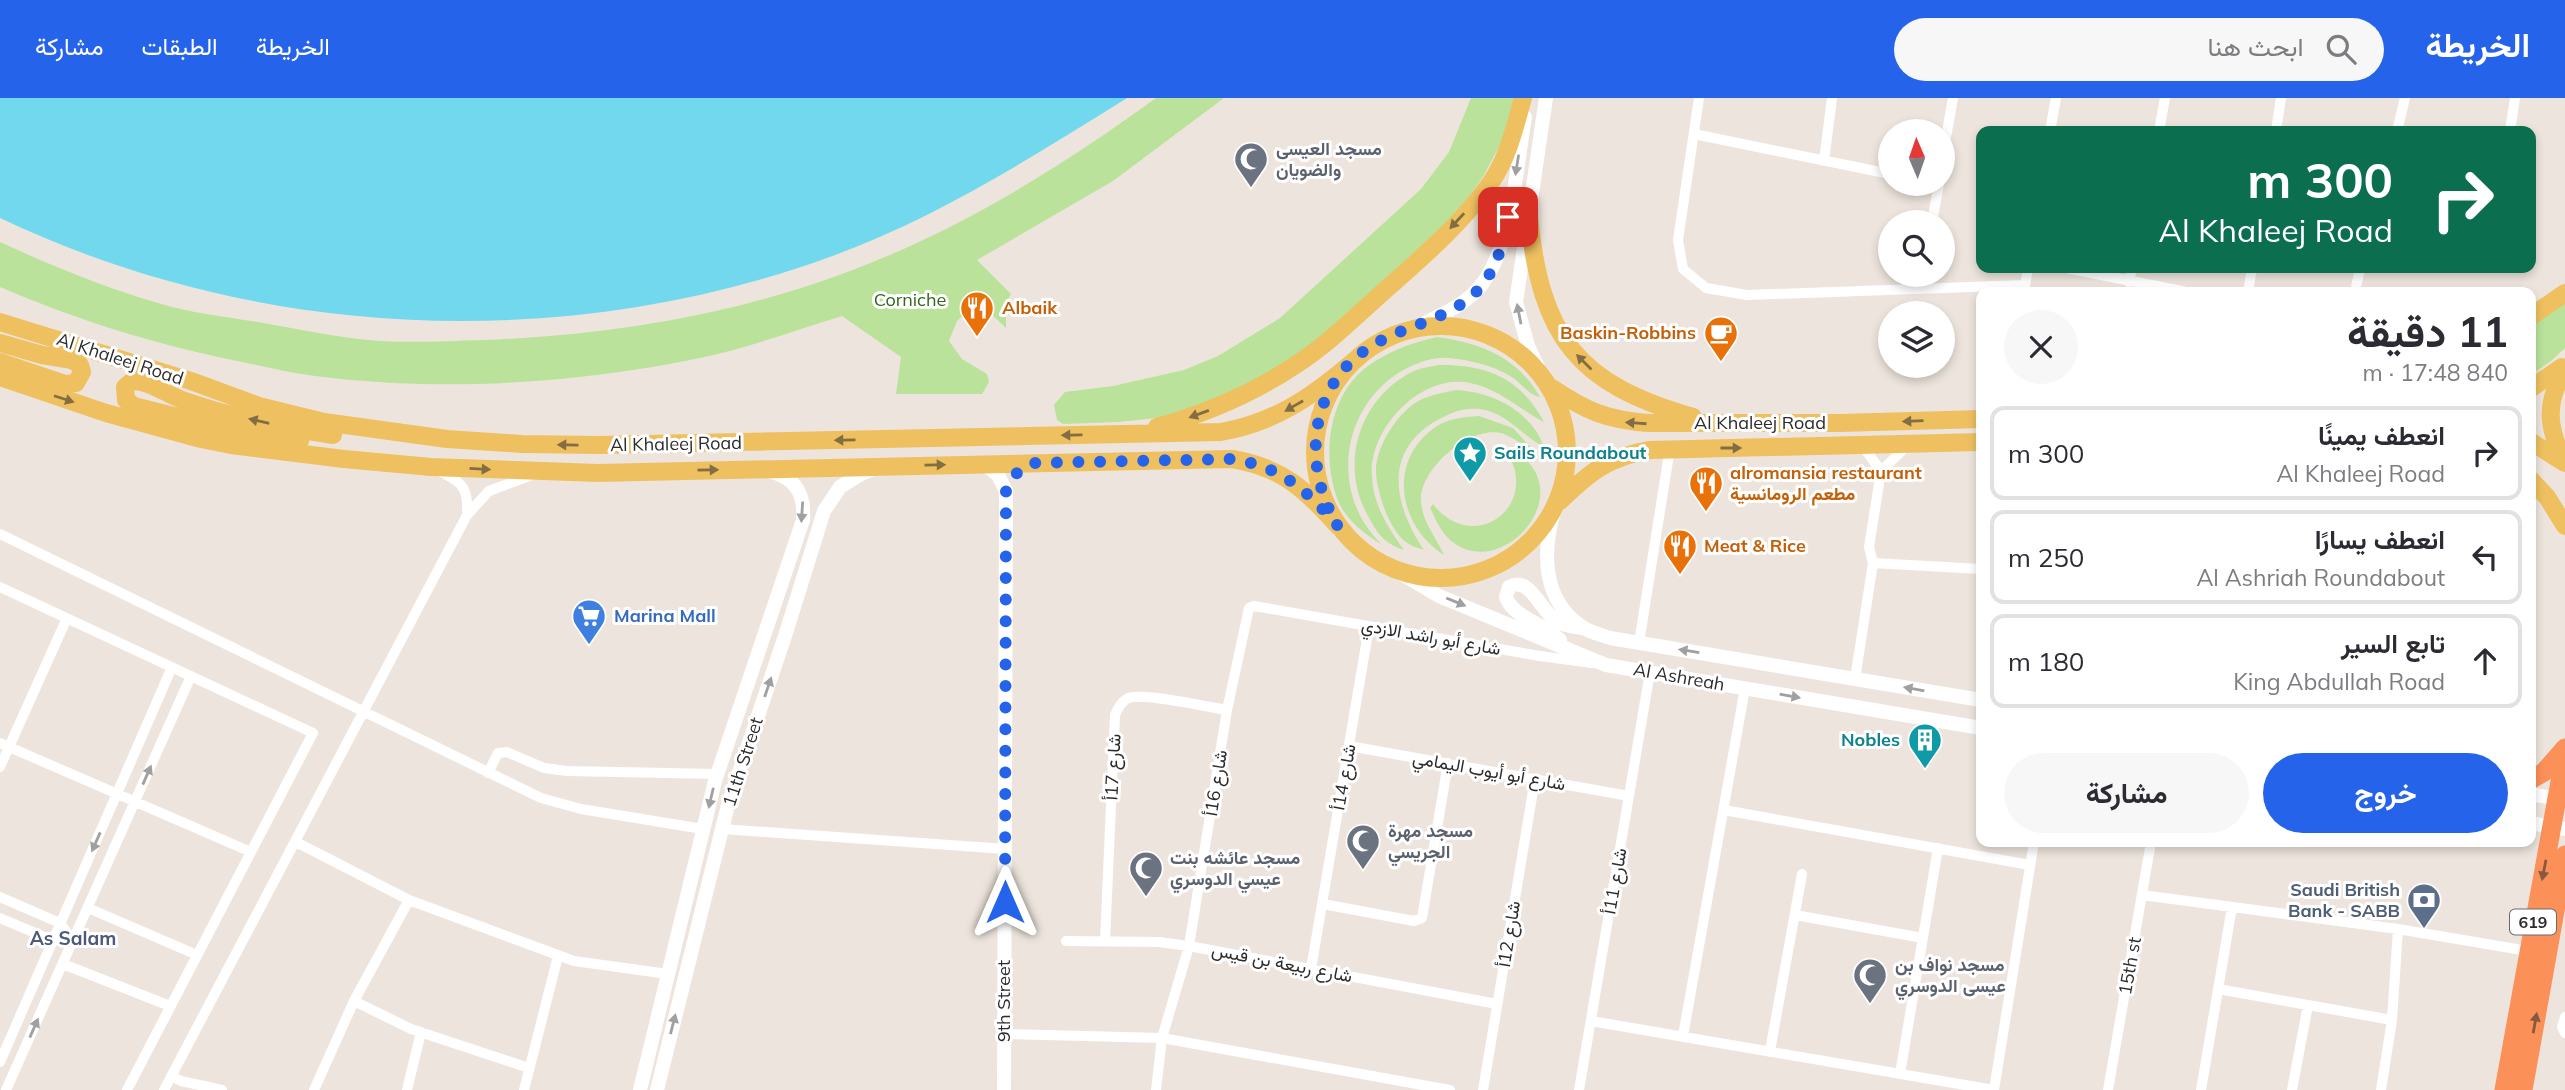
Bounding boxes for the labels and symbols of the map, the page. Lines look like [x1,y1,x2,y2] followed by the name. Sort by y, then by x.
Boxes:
[1878,119,1955,196] north arrow
[1276,137,1382,181] place label: مسجد العيسى والضويان
[1232,140,1270,189] mosque icon: مسجد العيسى والضويان
[1511,154,1522,176] one-way arrow
[1478,187,1538,247] pin
[1450,212,1466,229] one-way arrow
[874,288,946,311] park label: Corniche
[958,289,996,338] restaurant icon: Albaik
[1002,296,1058,319] place label: Albaik
[1513,303,1524,325] one-way arrow
[1702,314,1740,363] cafe icon: Baskin-Robbins
[1560,321,1696,344] place label: Baskin-Robbins
[54,327,186,390] street label: Al Khaleej Road
[1576,354,1593,371] one-way arrow
[54,394,75,405] one-way arrow
[1285,400,1304,412] one-way arrow
[1188,409,1209,420] one-way arrow
[1694,411,1826,434] street label: Al Khaleej Road
[248,415,270,426] one-way arrow
[1902,416,1924,427] one-way arrow
[1625,417,1647,428] one-way arrow
[1061,429,1083,441] one-way arrow
[610,431,742,456] street label: Al Khaleej Road
[1451,434,1489,483] place icon: Sails Roundabout
[833,435,855,446] one-way arrow
[557,439,579,451] one-way arrow
[1494,441,1647,464] place label: Sails Roundabout
[1721,442,1743,454] one-way arrow
[924,459,946,471] one-way arrow
[1730,461,1922,506] place label: alromansia restaurant مطعم الرومانسية
[470,464,492,475] one-way arrow
[697,464,719,476] one-way arrow
[1687,464,1725,513] restaurant icon: alromansia restaurant مطعم الرومانسية
[797,501,808,523] one-way arrow
[1661,527,1699,576] restaurant icon: Meat & Rice
[1704,534,1806,557] place label: Meat & Rice
[570,597,608,646] supermarket icon: Marina Mall
[1445,597,1466,608] one-way arrow
[614,604,716,627] place label: Marina Mall
[1359,613,1503,664] street label: شارع أبو راشد الازدي
[1678,645,1700,656] one-way arrow
[1632,657,1727,696] street label: Al Ashreah
[763,676,774,697] one-way arrow
[1903,683,1925,694] one-way arrow
[1779,691,1801,702] one-way arrow
[717,714,768,810] street label: 11th Street
[1906,721,1944,770] building icon: Nobles
[1841,728,1900,751] place label: Nobles
[1099,733,1127,801] street label: شارع 17أ
[1326,742,1362,812] street label: شارع 14أ
[1410,746,1567,799] street label: شارع أبو أيوب اليمامي
[1199,748,1233,818] street label: شارع 16أ
[141,765,153,785] one-way arrow
[705,787,716,809] one-way arrow
[1388,819,1473,867] place label: مسجد مهرة الجريسي
[1344,822,1382,871] mosque icon: مسجد مهرة الجريسي
[90,832,102,852] one-way arrow
[1170,846,1301,894] place label: مسجد عائشه بنت عيسي الدوسري
[1597,846,1633,916] street label: شارع 11أ
[1127,849,1165,898] mosque icon: مسجد عائشه بنت عيسي الدوسري
[2538,859,2549,881] one-way arrow
[968,865,1042,939] position arrow
[2288,878,2400,922] place label: Saudi British Bank - SABB
[2405,881,2443,930] bank icon: Saudi British Bank - SABB
[1492,899,1526,969] street label: شارع 12أ
[2510,909,2556,934] road number: 619
[30,926,116,950] district label: As Salam
[2113,935,2146,997] street label: 15th st
[1210,938,1354,988] street label: شارع ربيعة بن قيس
[1895,953,2006,1001] place label: مسجد نواف بن عيسى الدوسري
[1851,956,1889,1005] mosque icon: مسجد نواف بن عيسى الدوسري
[992,960,1015,1042] street label: 9th Street
[2530,1012,2541,1034] one-way arrow
[668,1013,679,1035] one-way arrow
[28,1018,40,1038] one-way arrow

